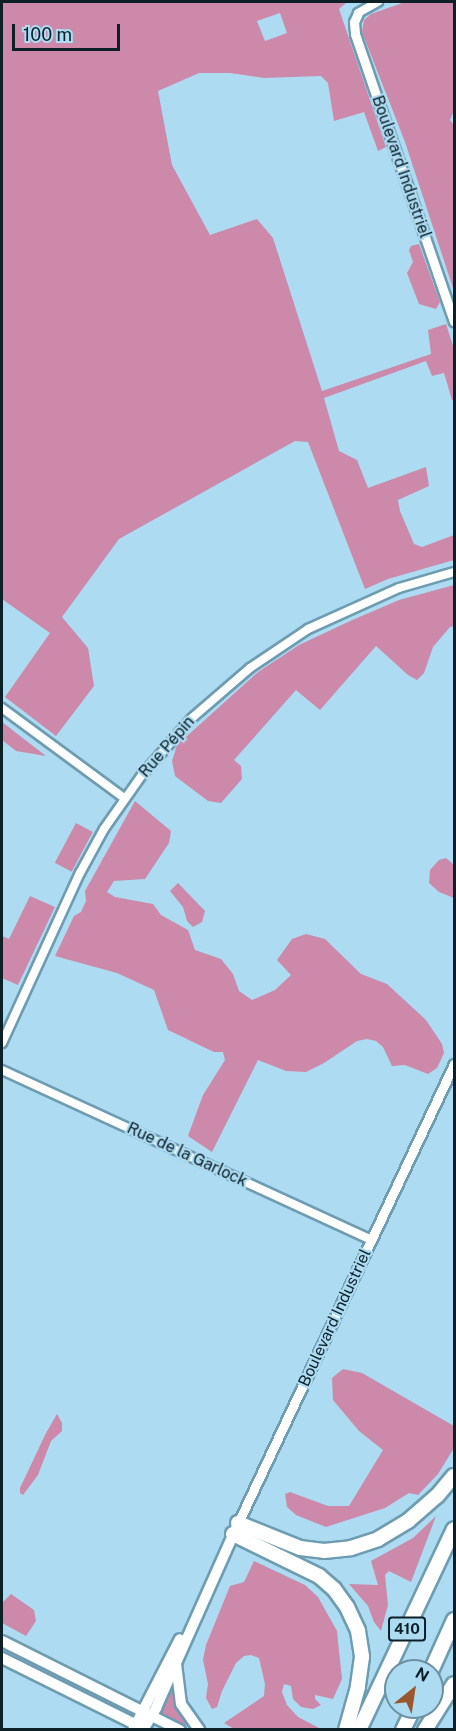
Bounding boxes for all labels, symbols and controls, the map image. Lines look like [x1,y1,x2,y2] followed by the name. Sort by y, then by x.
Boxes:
[15,12,123,50] scale bar
[23,24,72,45] text: 100 m
[368,93,434,241] street label: Boulevard Industriel
[135,712,199,782] street label: Rue Pépin
[124,1119,250,1191] street label: Rue de la Garlock
[295,1246,375,1390] street label: Boulevard Industriel
[388,1617,426,1641] road number: 410
[384,1659,444,1719] north arrow
[412,1663,432,1686] text: N

